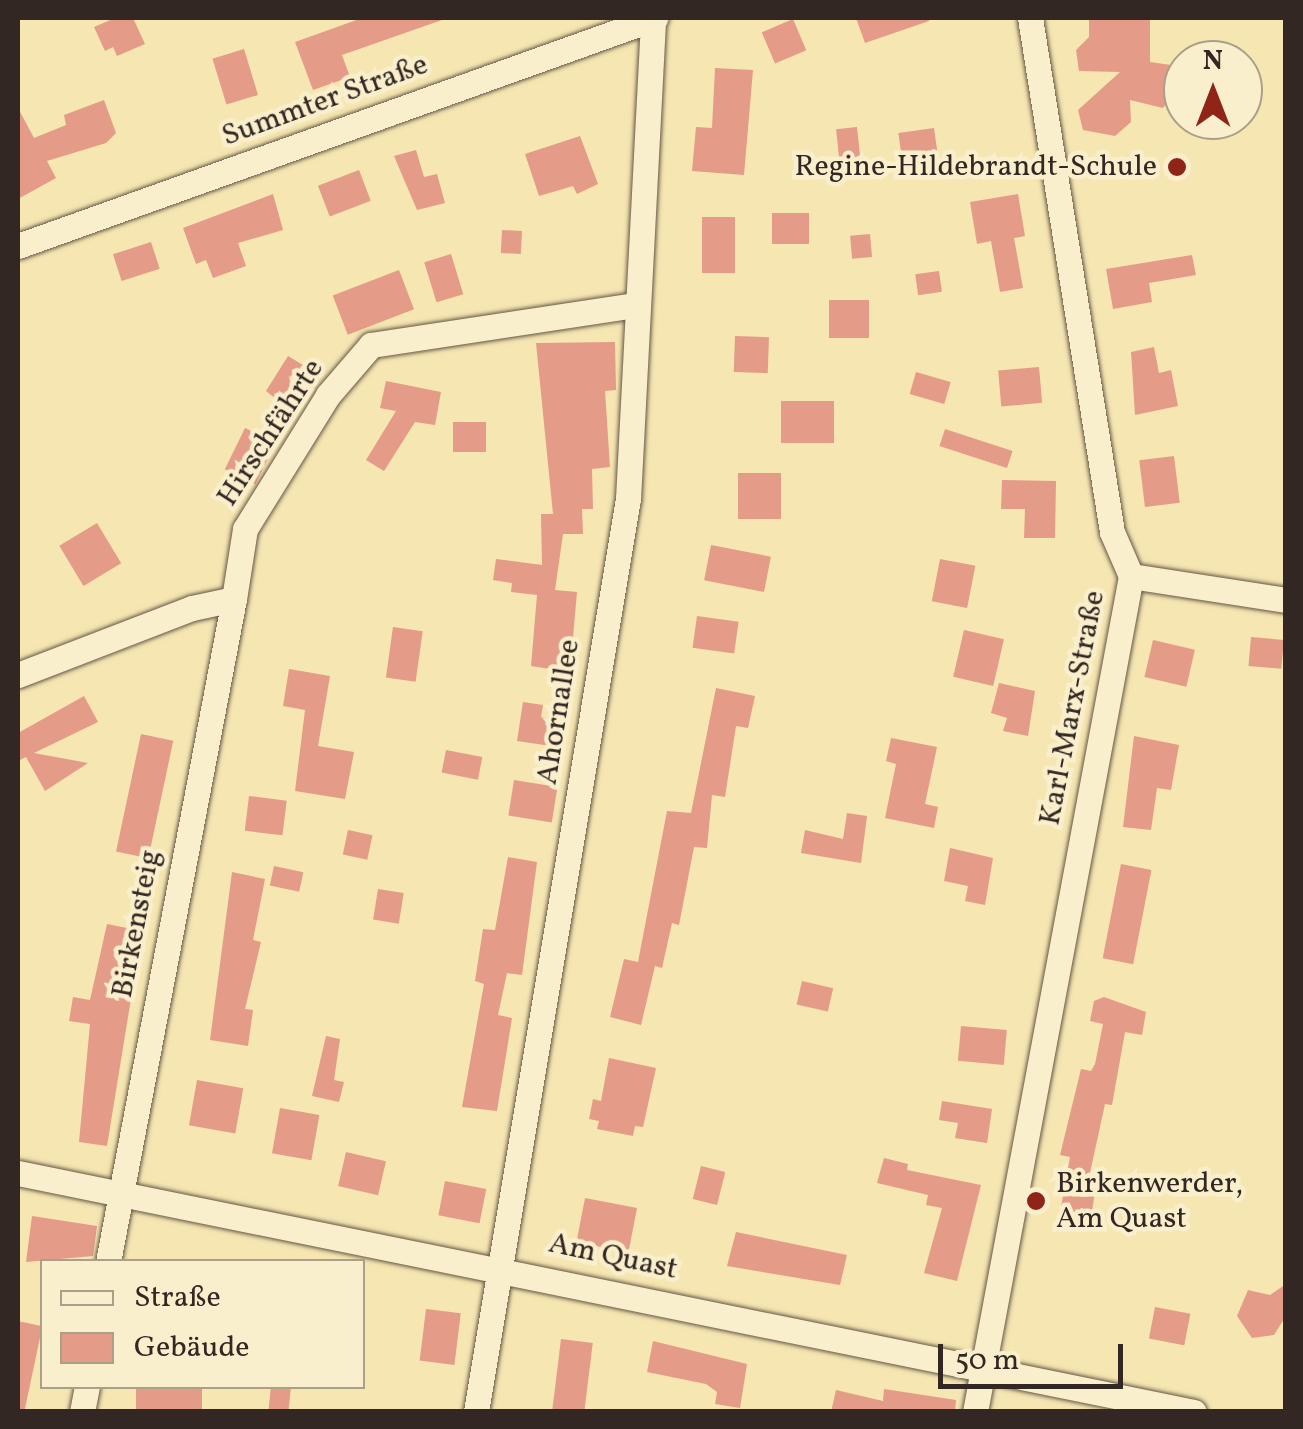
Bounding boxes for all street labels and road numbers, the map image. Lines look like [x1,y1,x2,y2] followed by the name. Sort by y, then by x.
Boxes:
[217,47,433,155] street label: Summter Straße
[210,353,332,513] street label: Hirschfährte
[1033,588,1113,828] street label: Karl-Marx-Straße
[530,637,588,787] street label: Ahornallee
[105,847,169,1001] street label: Birkensteig
[545,1226,681,1288] street label: Am Quast

